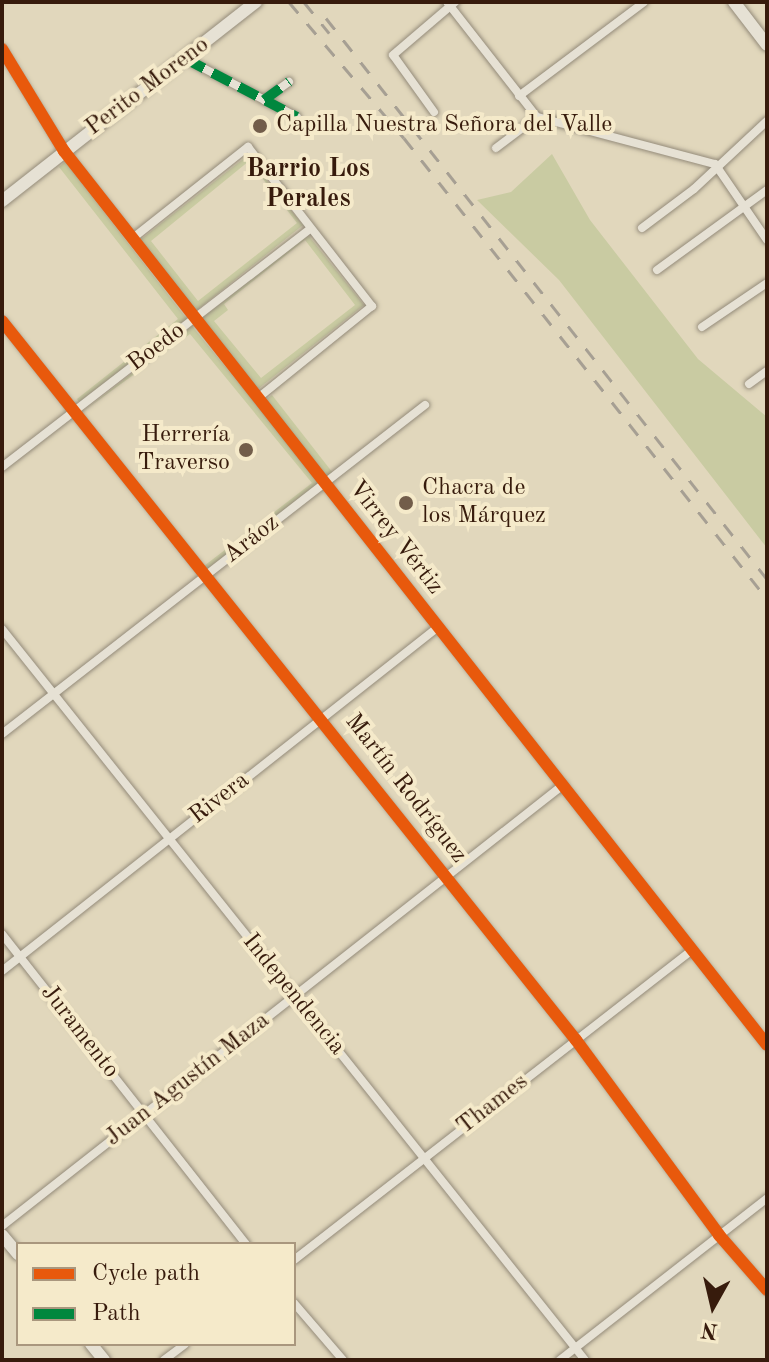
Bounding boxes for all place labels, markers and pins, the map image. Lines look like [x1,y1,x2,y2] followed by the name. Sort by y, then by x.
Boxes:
[276,112,612,140] place label: Capilla Nuestra Señora del Valle
[251,117,269,135] marker: Capilla Nuestra Señora del Valle
[137,422,230,478] place label: Herrería Traverso
[237,441,255,459] marker: Herrería Traverso
[422,475,546,531] place label: Chacra de los Márquez
[397,494,415,512] marker: Chacra de los Márquez

